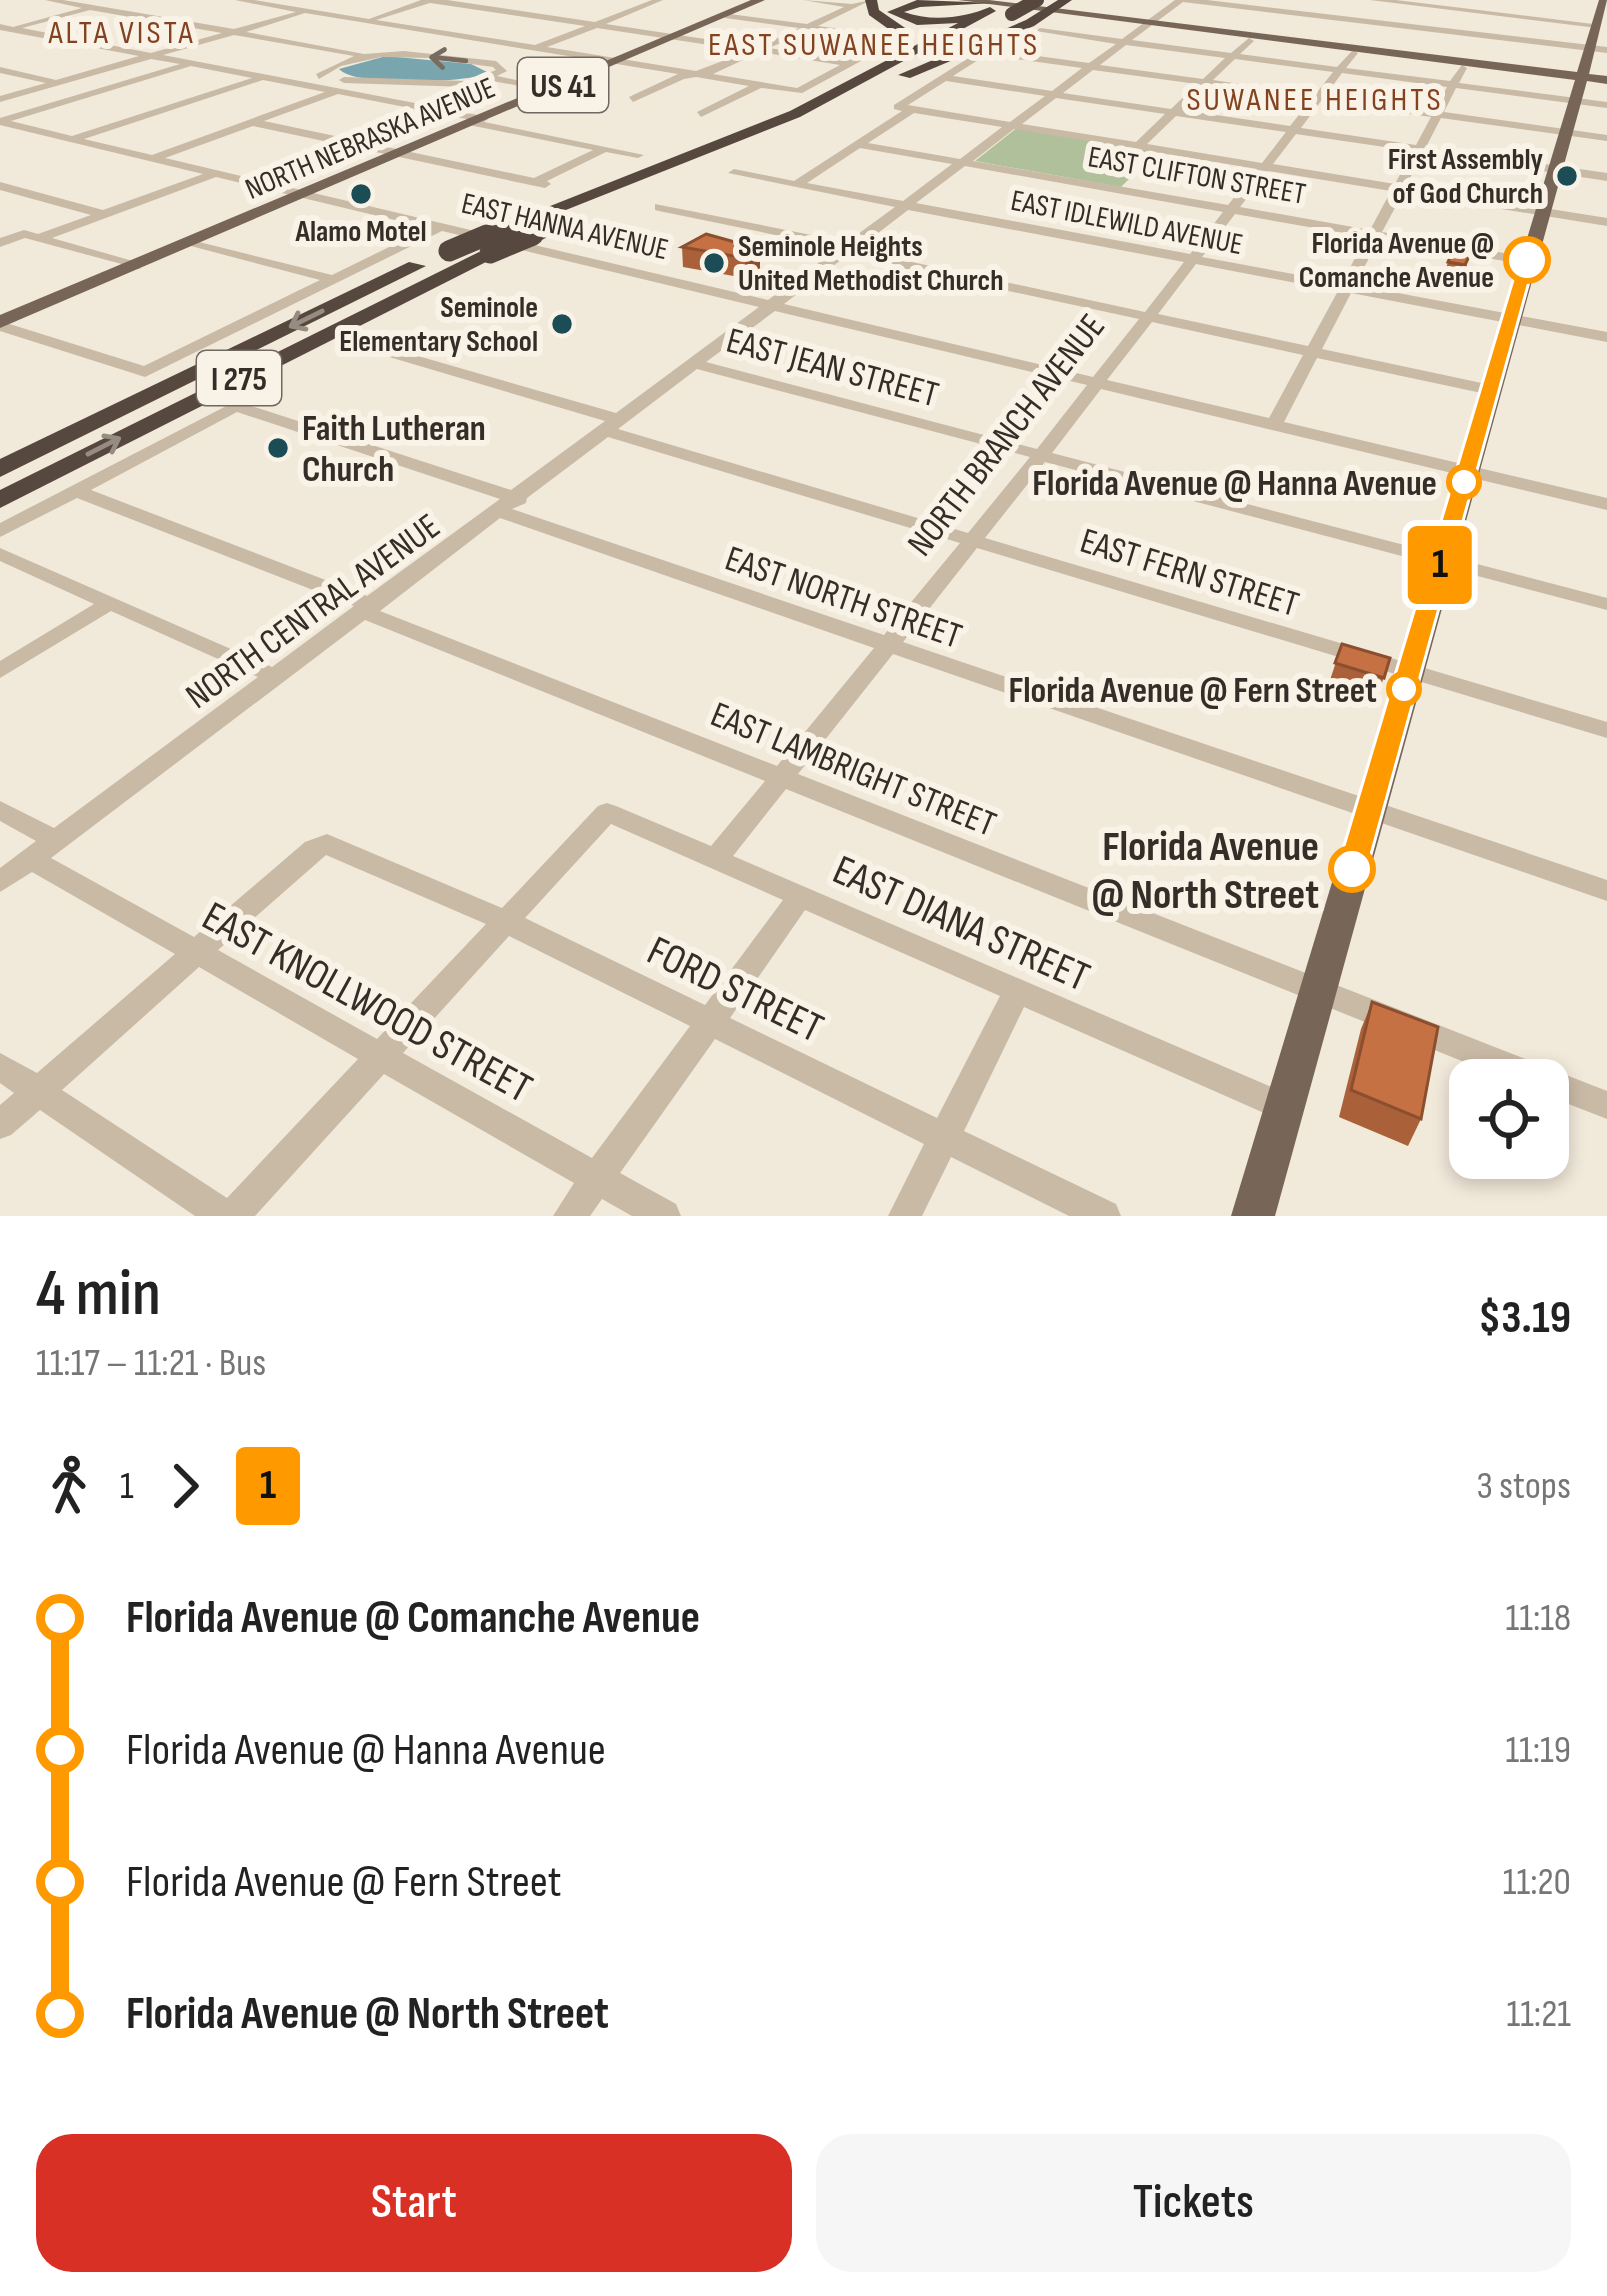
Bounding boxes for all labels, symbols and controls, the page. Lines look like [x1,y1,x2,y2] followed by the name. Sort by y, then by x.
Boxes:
[47,13,196,53] district label: ALTA VISTA
[708,25,1040,65] district label: EAST SUWANEE HEIGHTS
[429,47,468,69] one-way arrow
[518,58,608,112] road number: US 41
[240,70,501,208] street label: NORTH NEBRASKA AVENUE
[1186,80,1444,120] district label: SUWANEE HEIGHTS
[1085,139,1308,213] street label: EAST CLIFTON STREET
[1388,142,1544,212] place label: First Assembly of God Church
[1554,163,1580,189] marker: First Assembly of God Church
[348,181,374,207] marker: Alamo Motel
[1008,183,1246,263] street label: EAST IDLEWILD AVENUE
[458,186,672,268] street label: EAST HANNA AVENUE
[294,214,427,250] place label: Alamo Motel
[1299,226,1494,296] place label: Florida Avenue @ Comanche Avenue
[738,229,1004,299] place label: Seminole Heights United Methodist Church
[1505,238,1549,282] marker: Florida Avenue @ Comanche Avenue
[701,250,727,276] marker: Seminole Heights United Methodist Church
[339,290,538,360] place label: Seminole Elementary School
[899,306,1115,565] street label: NORTH BRANCH AVENUE
[288,309,324,332] one-way arrow
[549,311,575,337] marker: Seminole Elementary School
[722,319,943,417] street label: EAST JEAN STREET
[197,351,281,405] road number: I 275
[302,408,486,492] place label: Faith Lutheran Church
[86,434,121,457] one-way arrow
[265,435,291,461] marker: Faith Lutheran Church
[1032,463,1437,506] place label: Florida Avenue @ Hanna Avenue
[1448,466,1480,498] marker: Florida Avenue @ Hanna Avenue
[178,505,449,719] street label: NORTH CENTRAL AVENUE
[1075,520,1304,627] street label: EAST FERN STREET
[1401,526,1479,604] line badge: 1
[719,538,967,659] street label: EAST NORTH STREET
[1432,539,1448,590] text: 1
[1008,670,1377,713] place label: Florida Avenue @ Fern Street
[1388,673,1420,705] marker: Florida Avenue @ Fern Street
[704,694,1002,847] street label: EAST LAMBRIGHT STREET
[1092,822,1319,921] place label: Florida Avenue @ North Street
[825,845,1097,1004] street label: EAST DIANA STREET
[1330,847,1374,891] marker: Florida Avenue @ North Street
[193,892,540,1115] street label: EAST KNOLLWOOD STREET
[639,926,831,1055] street label: FORD STREET
[1449,1059,1569,1179] map controls
[1449,1059,1569,1179] button: locate
[36,1255,161,1334] text: 4 min
[1478,1291,1571,1346] text: $3.19
[36,1340,266,1387] text: 11:17 – 11:21 · Bus
[36,1453,102,1519] icon: walk
[152,1453,218,1519] icon: forward
[260,1460,276,1511] text: 1
[120,1463,134,1510] text: 1
[1477,1463,1571,1510] text: 3 stops
[126,1591,700,1646] text: Florida Avenue @ Comanche Avenue
[1506,1595,1571,1642] text: 11:18
[126,1723,606,1778] text: Florida Avenue @ Hanna Avenue
[1505,1727,1571,1774] text: 11:19
[126,1855,561,1910] text: Florida Avenue @ Fern Street
[1503,1859,1571,1906] text: 11:20
[126,1987,609,2042] text: Florida Avenue @ North Street
[1506,1991,1571,2038] text: 11:21
[36,2134,792,2272] button: Start
[816,2134,1571,2272] button: Tickets

